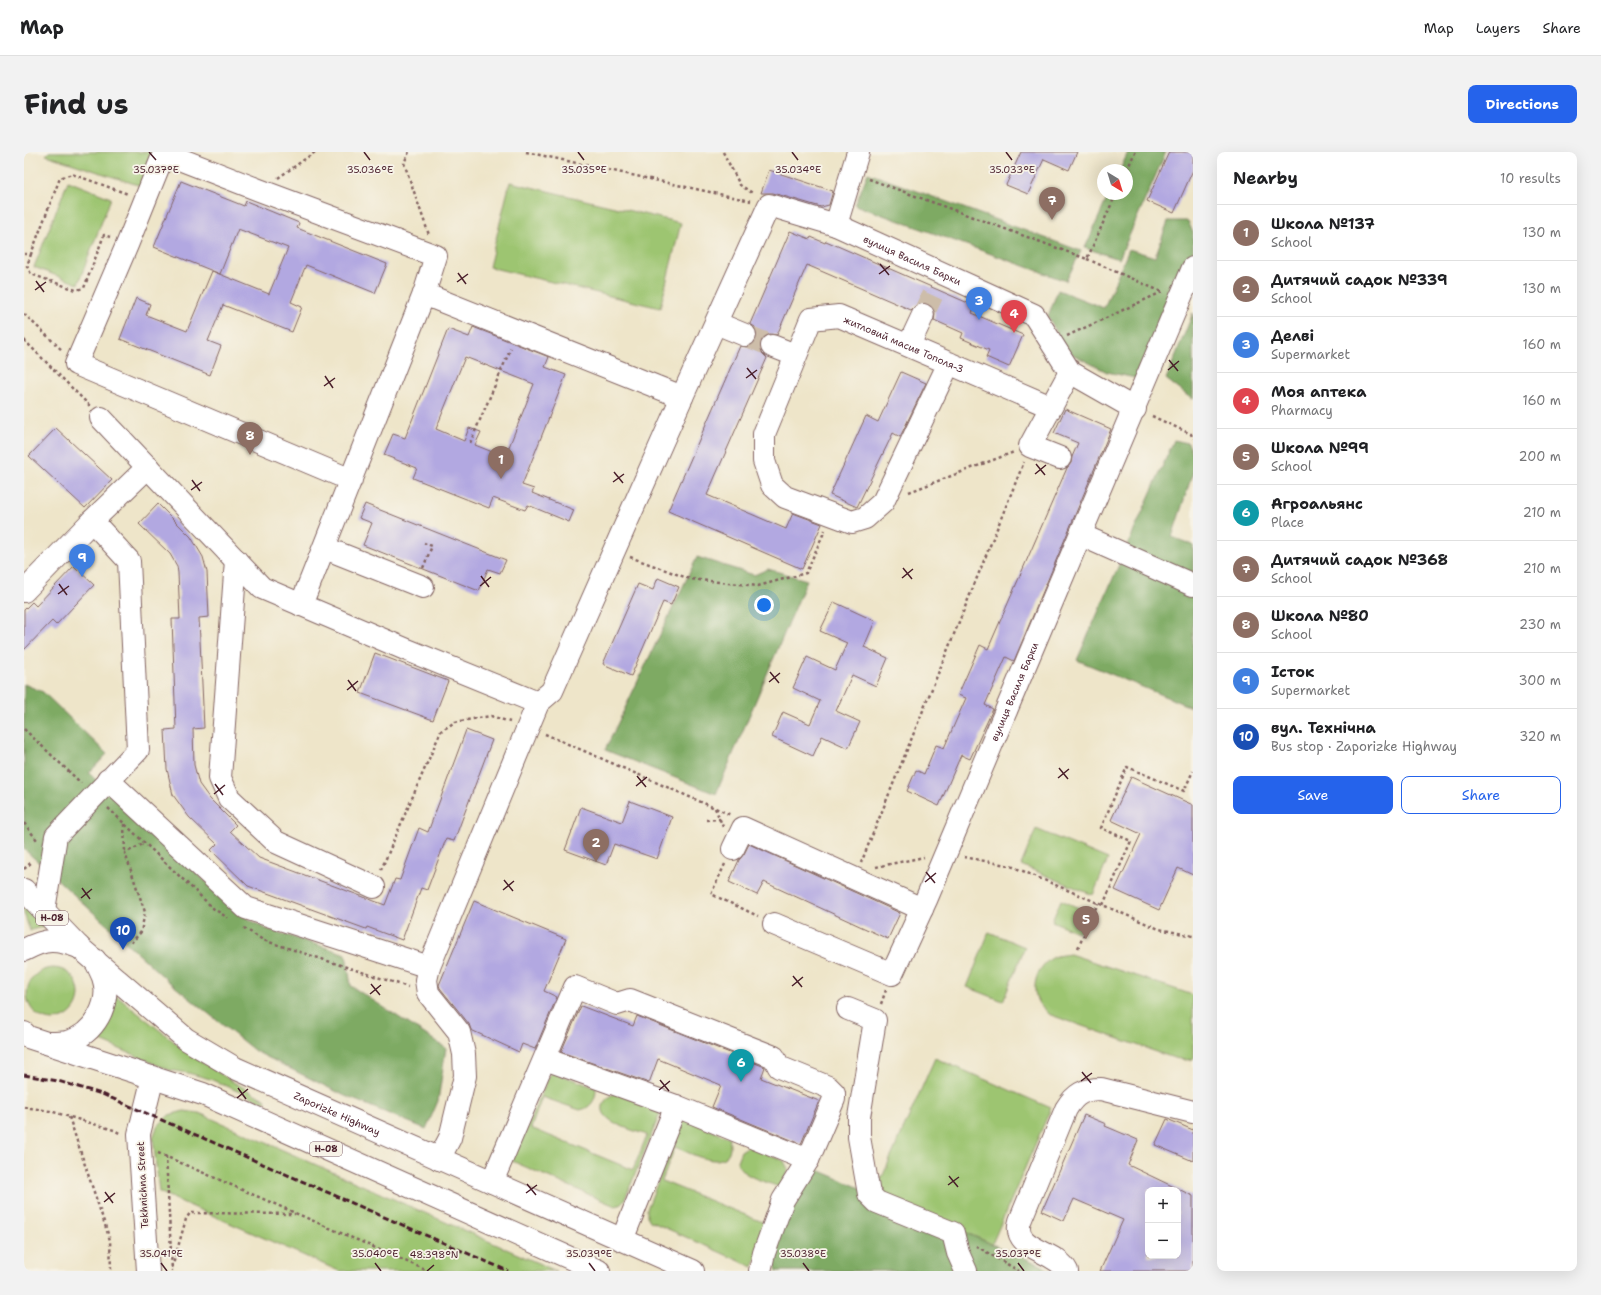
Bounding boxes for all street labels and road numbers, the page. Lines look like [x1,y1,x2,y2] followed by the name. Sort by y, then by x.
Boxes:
[861,232,964,288] street label: вулиця Василя Барки
[842,313,966,376] street label: житловий масив Тополя-3
[988,640,1041,743] street label: вулиця Василя Барки
[36,911,68,925] road number: Н-08
[292,1089,382,1139] street label: Zaporizke Highway
[134,1141,151,1229] street label: Tekhnichna Street
[310,1142,342,1156] road number: Н-08

